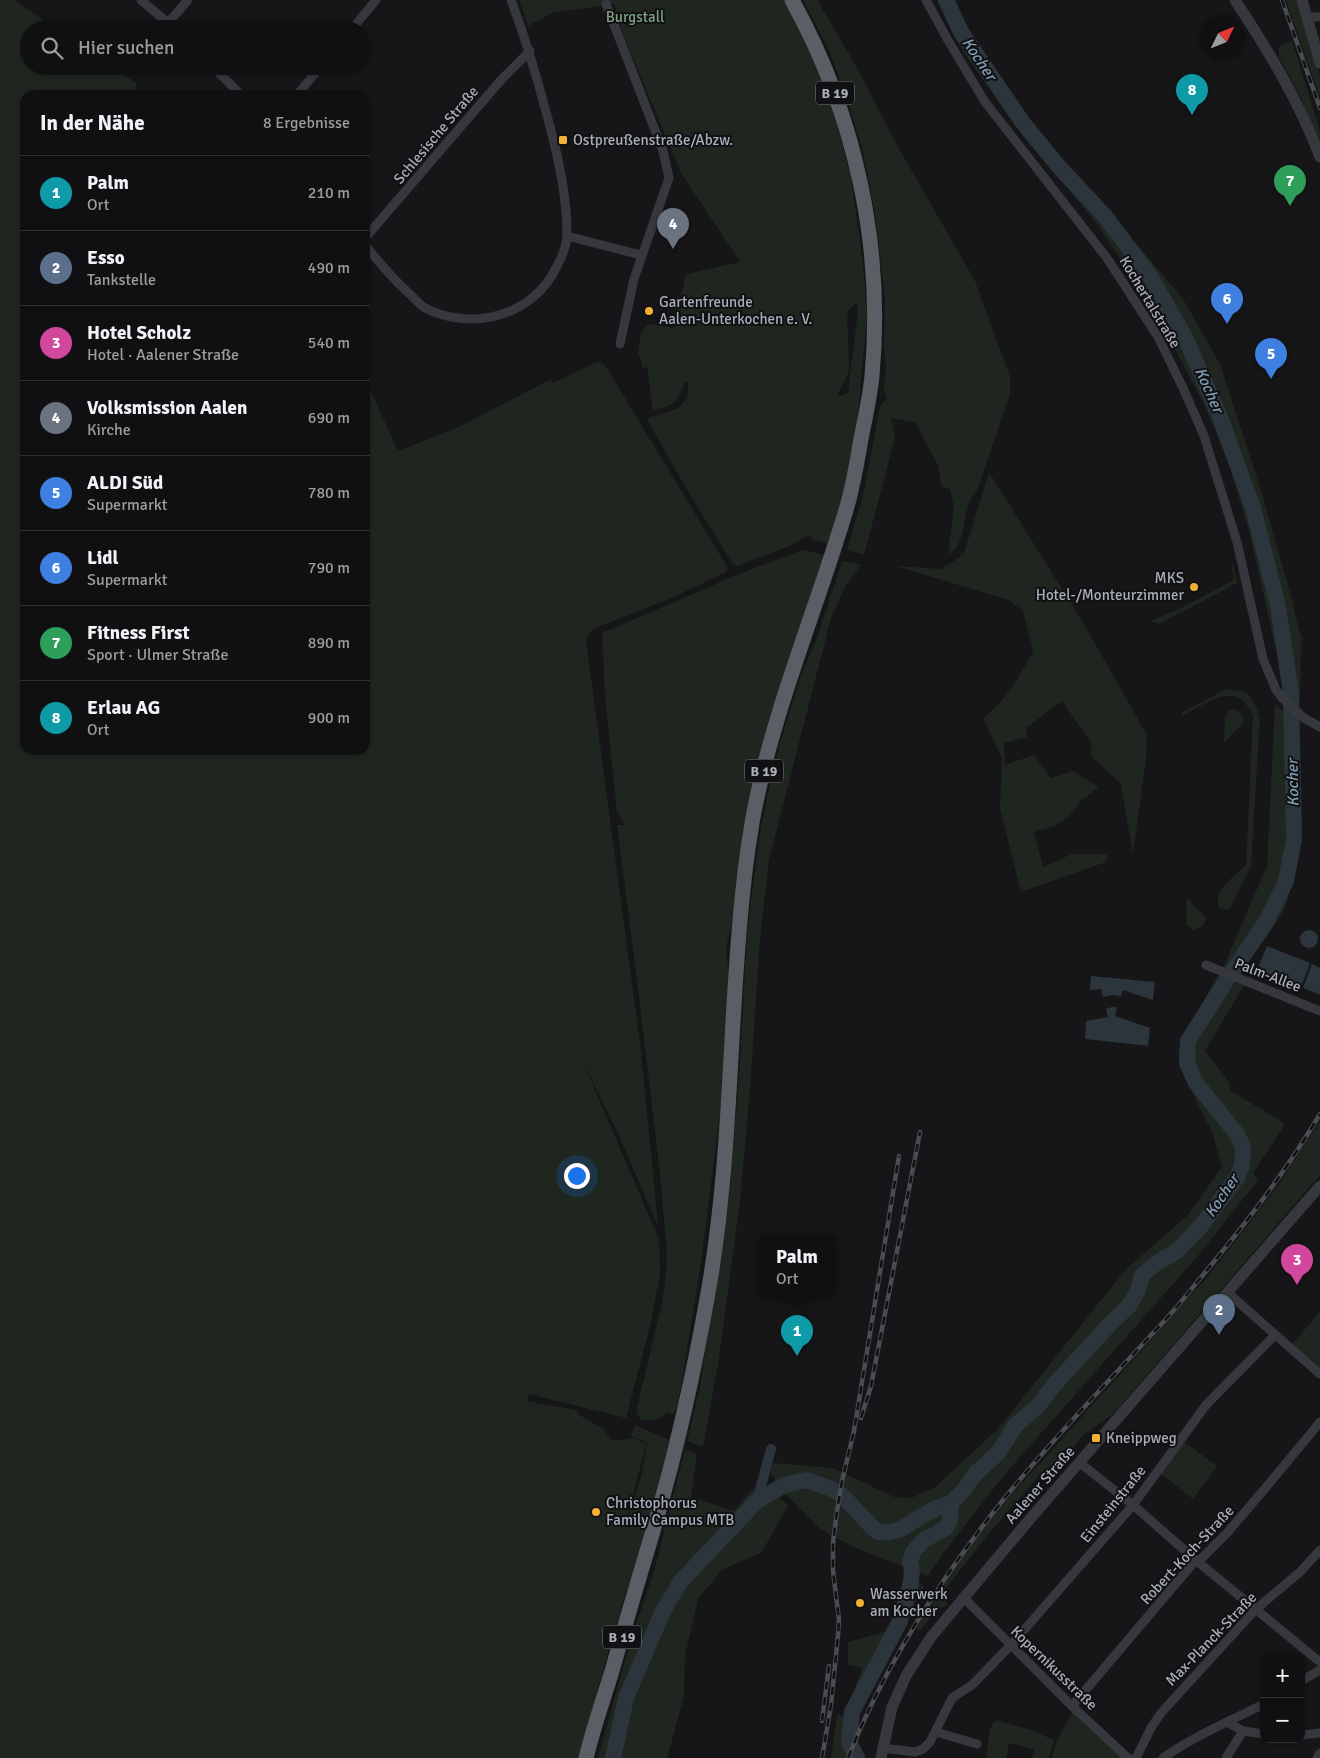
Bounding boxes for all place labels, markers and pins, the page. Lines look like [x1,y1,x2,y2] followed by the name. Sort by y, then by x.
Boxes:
[1176,74,1208,115] pin: 8
[573,131,733,149] place label: Ostpreußenstraße/Abzw.
[557,134,569,146] marker: Ostpreußenstraße/Abzw.
[1274,165,1306,206] pin: 7
[657,208,689,249] pin: 4
[1211,283,1243,324] pin: 6
[659,293,813,328] place label: Gartenfreunde Aalen-Unterkochen e. V.
[643,305,655,317] marker: Gartenfreunde Aalen-Unterkochen e. V.
[1255,338,1287,379] pin: 5
[1036,569,1184,604] place label: MKS Hotel-/Monteurzimmer
[1188,581,1200,593] marker: MKS Hotel-/Monteurzimmer
[1281,1244,1313,1285] pin: 3
[1203,1294,1235,1335] pin: 2
[781,1315,813,1356] pin: 1
[1106,1429,1177,1447] place label: Kneippweg
[1090,1432,1102,1444] marker: Kneippweg
[606,1494,734,1529] place label: Christophorus Family Campus MTB
[590,1506,602,1518] marker: Christophorus Family Campus MTB
[870,1585,948,1620] place label: Wasserwerk am Kocher
[854,1597,866,1609] marker: Wasserwerk am Kocher

